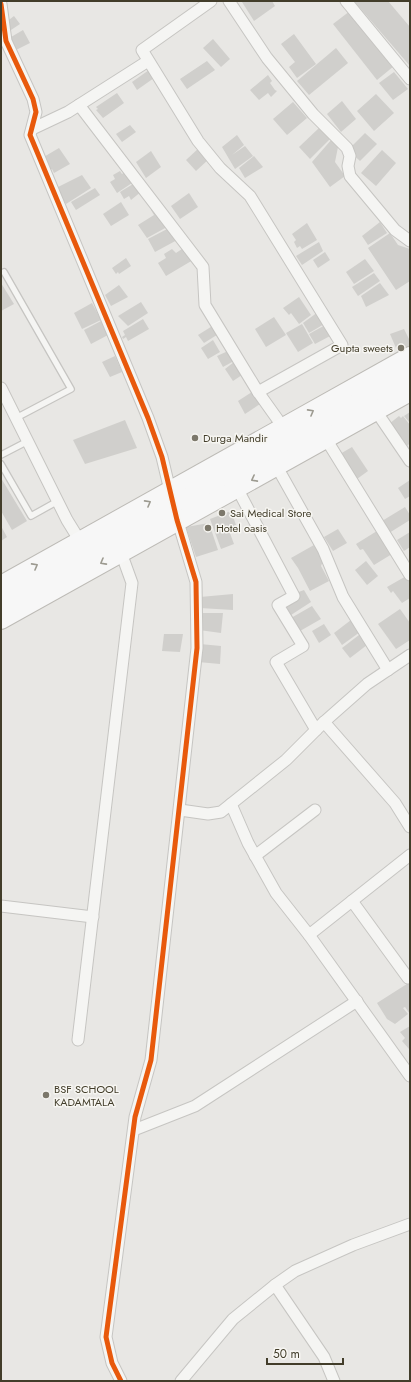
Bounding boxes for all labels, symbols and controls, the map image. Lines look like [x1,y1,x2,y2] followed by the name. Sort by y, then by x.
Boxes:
[331,340,394,356] place label: Gupta sweets
[396,343,406,353] marker: Gupta sweets
[307,409,314,416] one-way arrow
[203,430,268,446] place label: Durga Mandir
[190,433,200,443] marker: Durga Mandir
[251,475,258,482] one-way arrow
[144,500,152,507] one-way arrow
[230,505,312,521] place label: Sai Medical Store
[217,508,227,518] marker: Sai Medical Store
[216,520,268,536] place label: Hotel oasis
[203,523,213,533] marker: Hotel oasis
[100,558,107,565] one-way arrow
[31,564,38,571] one-way arrow
[54,1081,119,1110] place label: BSF SCHOOL KADAMTALA
[41,1090,51,1100] marker: BSF SCHOOL KADAMTALA
[267,1340,343,1366] scale bar
[273,1345,300,1363] text: 50 m

